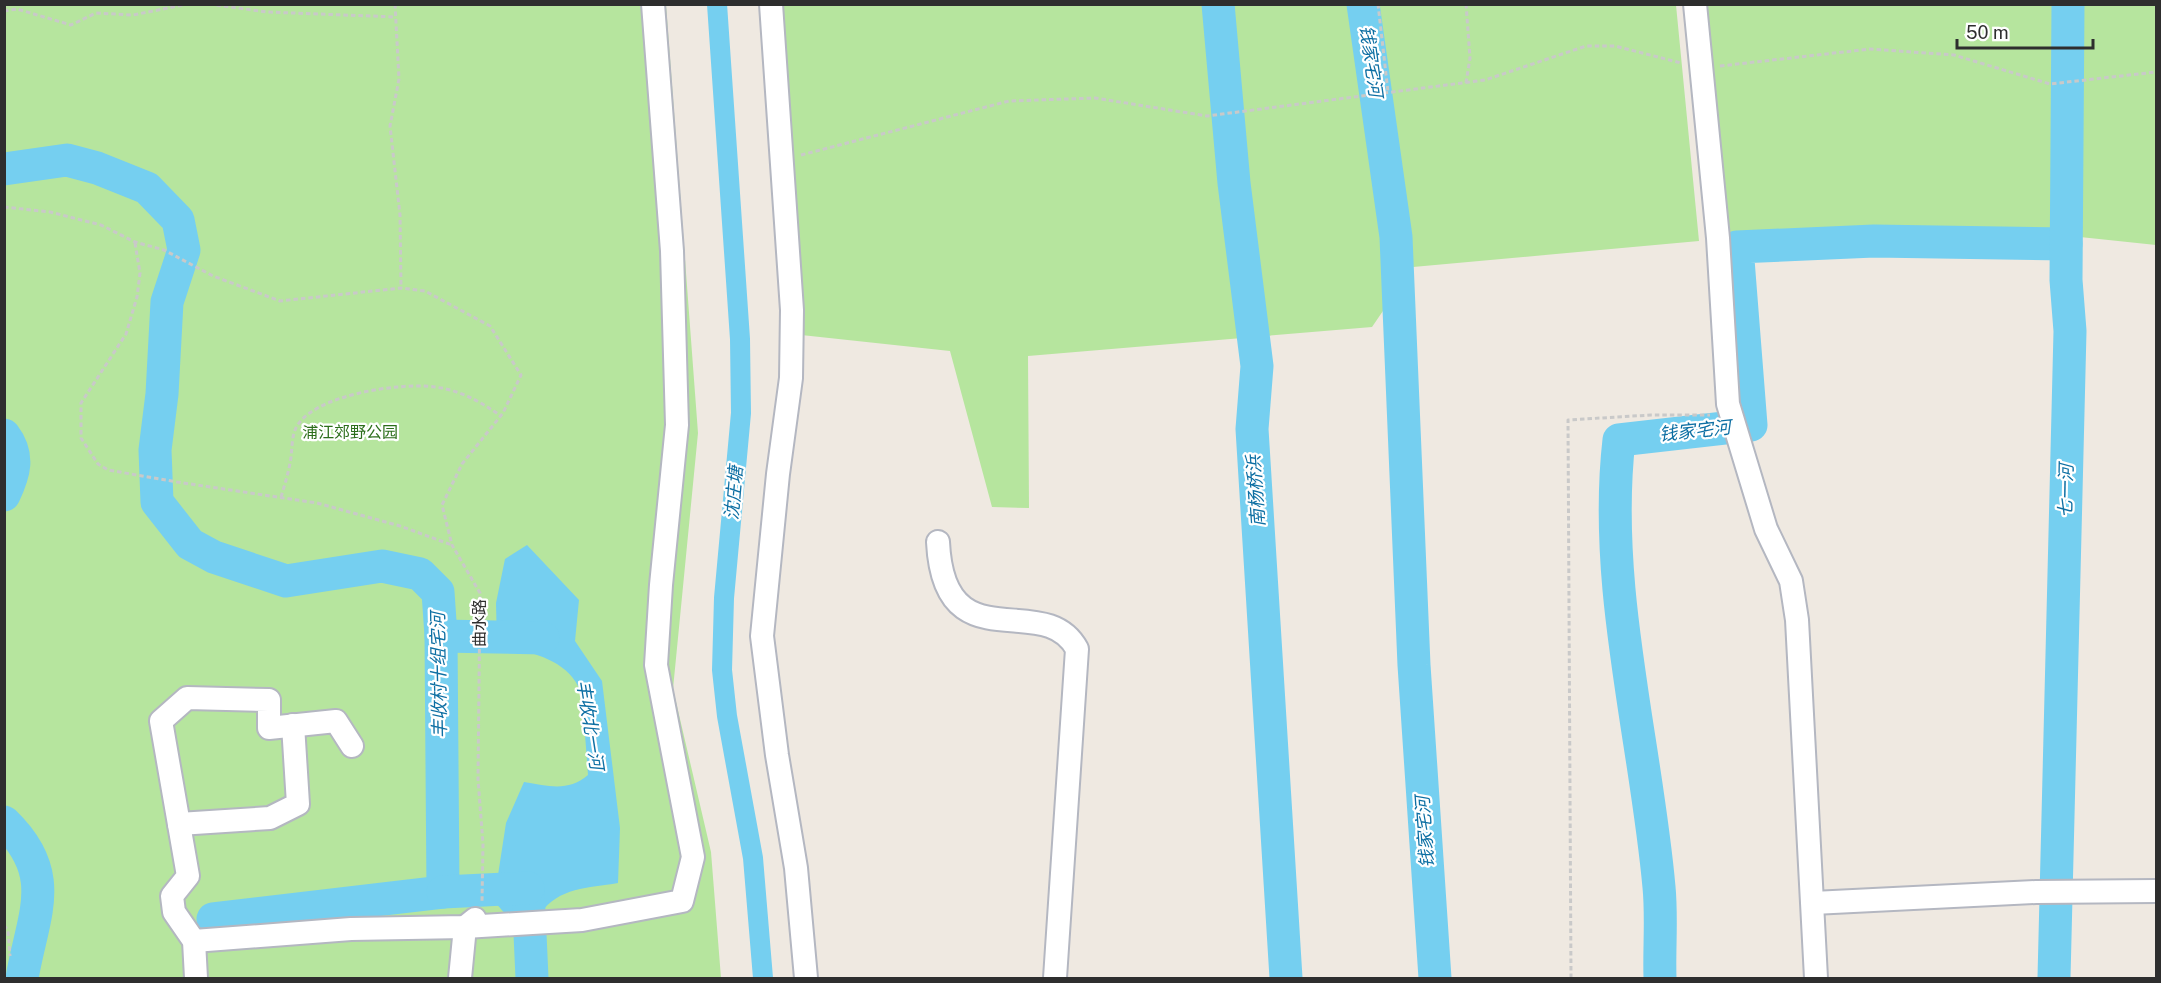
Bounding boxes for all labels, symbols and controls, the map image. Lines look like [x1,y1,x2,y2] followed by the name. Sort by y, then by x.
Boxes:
[1957,12,2094,50] scale bar
[1966,22,2009,43] text: 50 m
[1356,24,1387,101] water label: 钱家宅河
[1658,416,1735,445] water label: 钱家宅河
[302,423,398,442] park label: 浦江郊野公园
[1242,452,1268,528] water label: 南杨桥浜
[2055,461,2077,518] water label: 七一河
[721,462,747,521] water label: 沈庄塘
[470,599,489,647] street label: 曲水路
[427,609,450,738] water label: 丰收村十组宅河
[573,679,608,774] water label: 丰收北一河
[1411,792,1437,869] water label: 钱家宅河

